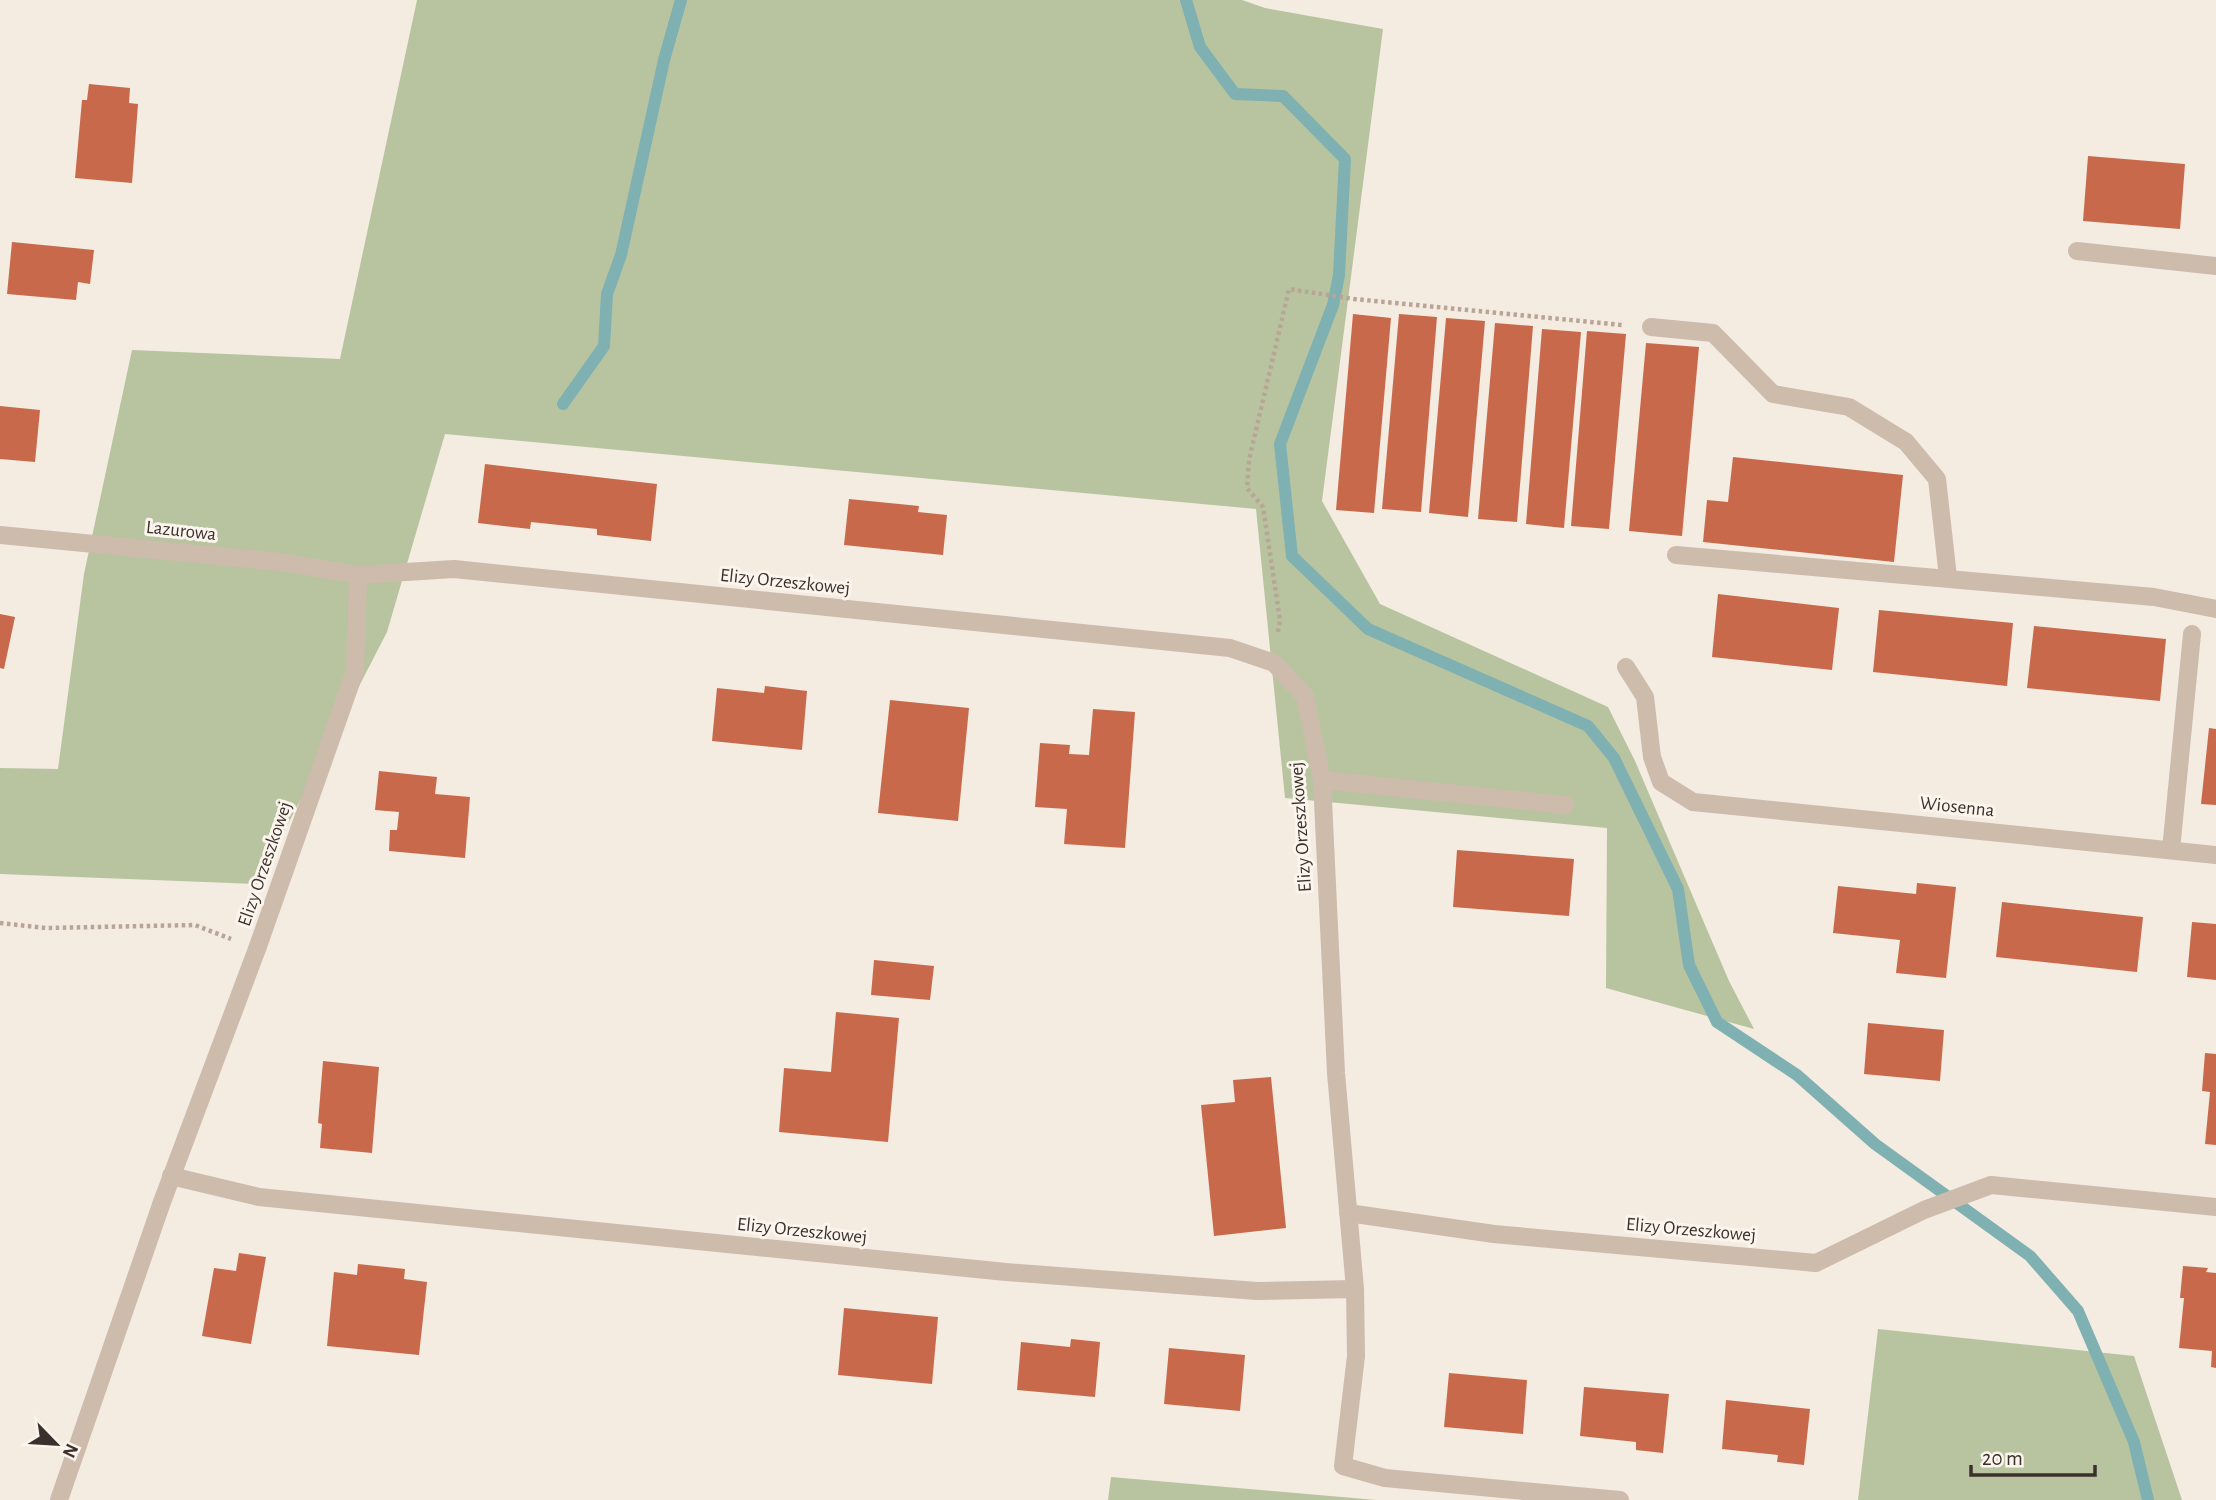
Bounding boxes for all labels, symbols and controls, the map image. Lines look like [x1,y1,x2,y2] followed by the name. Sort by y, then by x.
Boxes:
[145,518,217,544] street label: Lazurowa
[719,566,851,598] street label: Elizy Orzeszkowej
[1287,761,1315,893] street label: Elizy Orzeszkowej
[1919,794,1995,820] street label: Wiosenna
[235,799,295,929] street label: Elizy Orzeszkowej
[736,1215,868,1247] street label: Elizy Orzeszkowej
[1625,1215,1757,1245] street label: Elizy Orzeszkowej
[21,1409,91,1479] north arrow
[1971,1434,2095,1478] scale bar
[59,1441,81,1461] text: N
[1982,1448,2023,1469] text: 20 m

